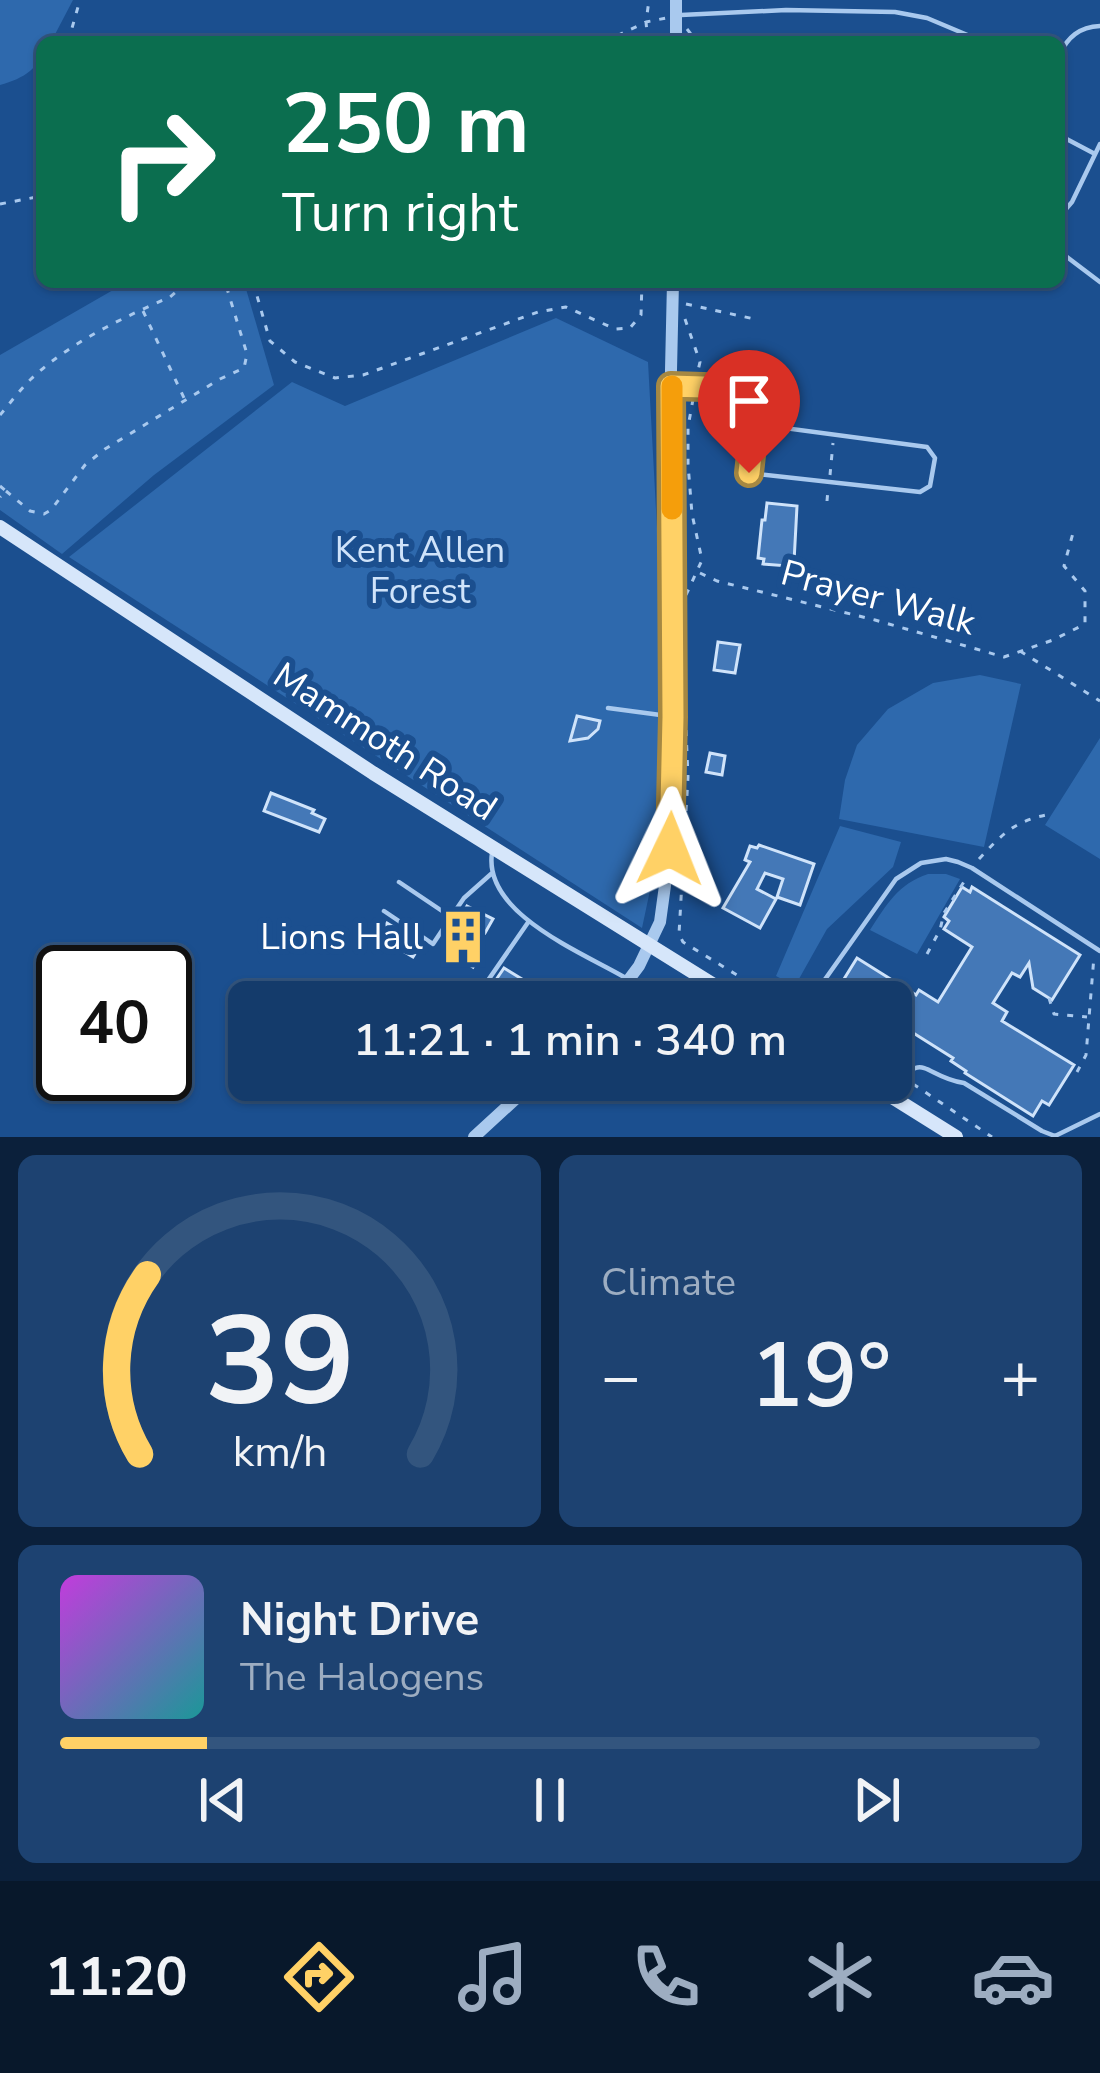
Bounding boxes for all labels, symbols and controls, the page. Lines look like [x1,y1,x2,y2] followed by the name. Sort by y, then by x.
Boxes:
[282,67,530,182] text: 250 m
[84,84,240,240] icon: right
[282,176,518,250] text: Turn right
[698,350,800,473] pin
[716,368,782,434] icon: arrive
[335,526,505,616] park label: Kent Allen Forest
[776,549,981,648] street label: Prayer Walk
[264,651,506,833] street label: Mammoth Road
[607,786,733,912] position arrow
[434,908,492,966] building icon: Lions Hall
[260,913,423,962] place label: Lions Hall
[36,945,192,1101] speed limit sign: 40
[353,1010,787,1071] text: 11:21 · 1 min · 340 m
[601,1256,736,1309] text: Climate
[205,1277,354,1447] text: 39
[750,1315,891,1438] text: 19°
[601,1332,641,1422] text: −
[1000,1332,1040,1422] text: +
[232,1423,327,1481] text: km/h
[240,1590,479,1651] text: Night Drive
[240,1651,484,1704] text: The Halogens
[190,1767,256,1833] icon: previous
[517,1767,583,1833] icon: pause
[844,1767,910,1833] icon: next
[277,1935,361,2019] icon: directions
[451,1935,535,2019] icon: music
[624,1935,708,2019] icon: phone
[798,1935,882,2019] icon: climate
[971,1935,1055,2019] icon: car
[45,1940,188,2014] text: 11:20

